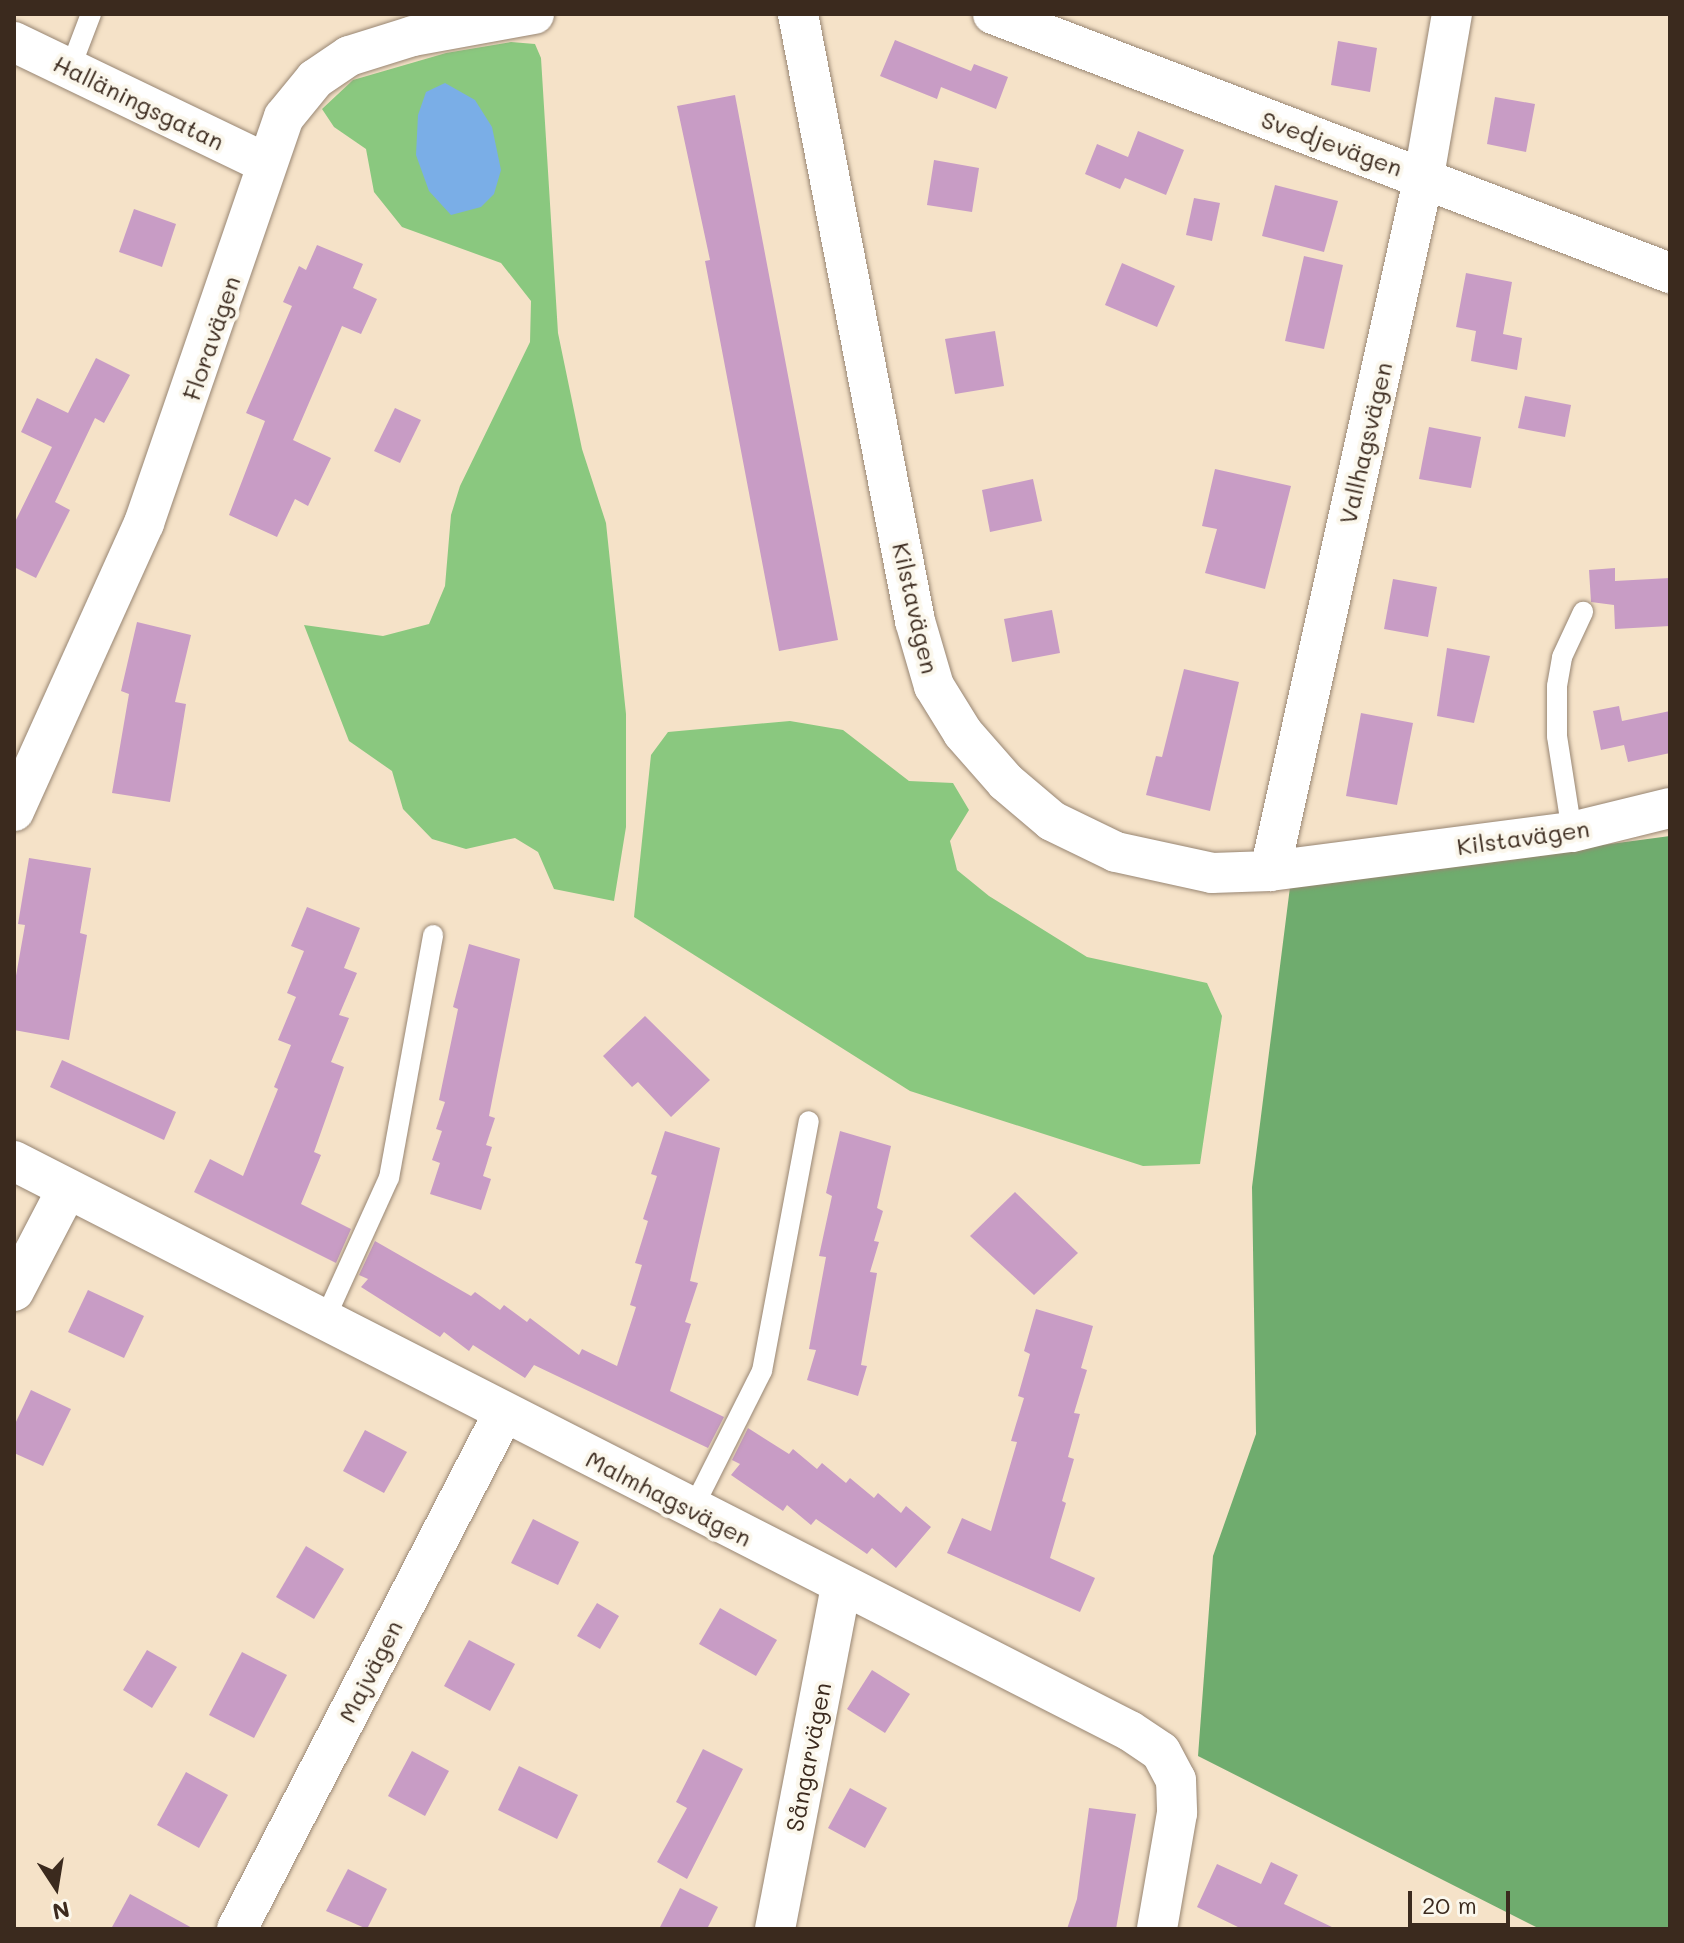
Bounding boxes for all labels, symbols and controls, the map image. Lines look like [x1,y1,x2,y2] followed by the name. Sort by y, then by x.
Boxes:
[49,48,229,156] street label: Halläningsgatan
[1258,104,1406,182] street label: Svedjevägen
[176,272,246,404] street label: Floravägen
[1332,359,1398,527] street label: Vallhagsvägen
[887,540,945,676] street label: Kilstavägen
[1455,813,1591,861] street label: Kilstavägen
[581,1444,757,1552] street label: Malmhagsvägen
[332,1615,408,1727] street label: Majvägen
[779,1680,837,1834] street label: Sångarvägen
[16,1847,96,1927] north arrow
[1412,1875,1514,1925] scale bar
[1422,1889,1477,1920] text: 20 m
[50,1895,72,1927] text: N

